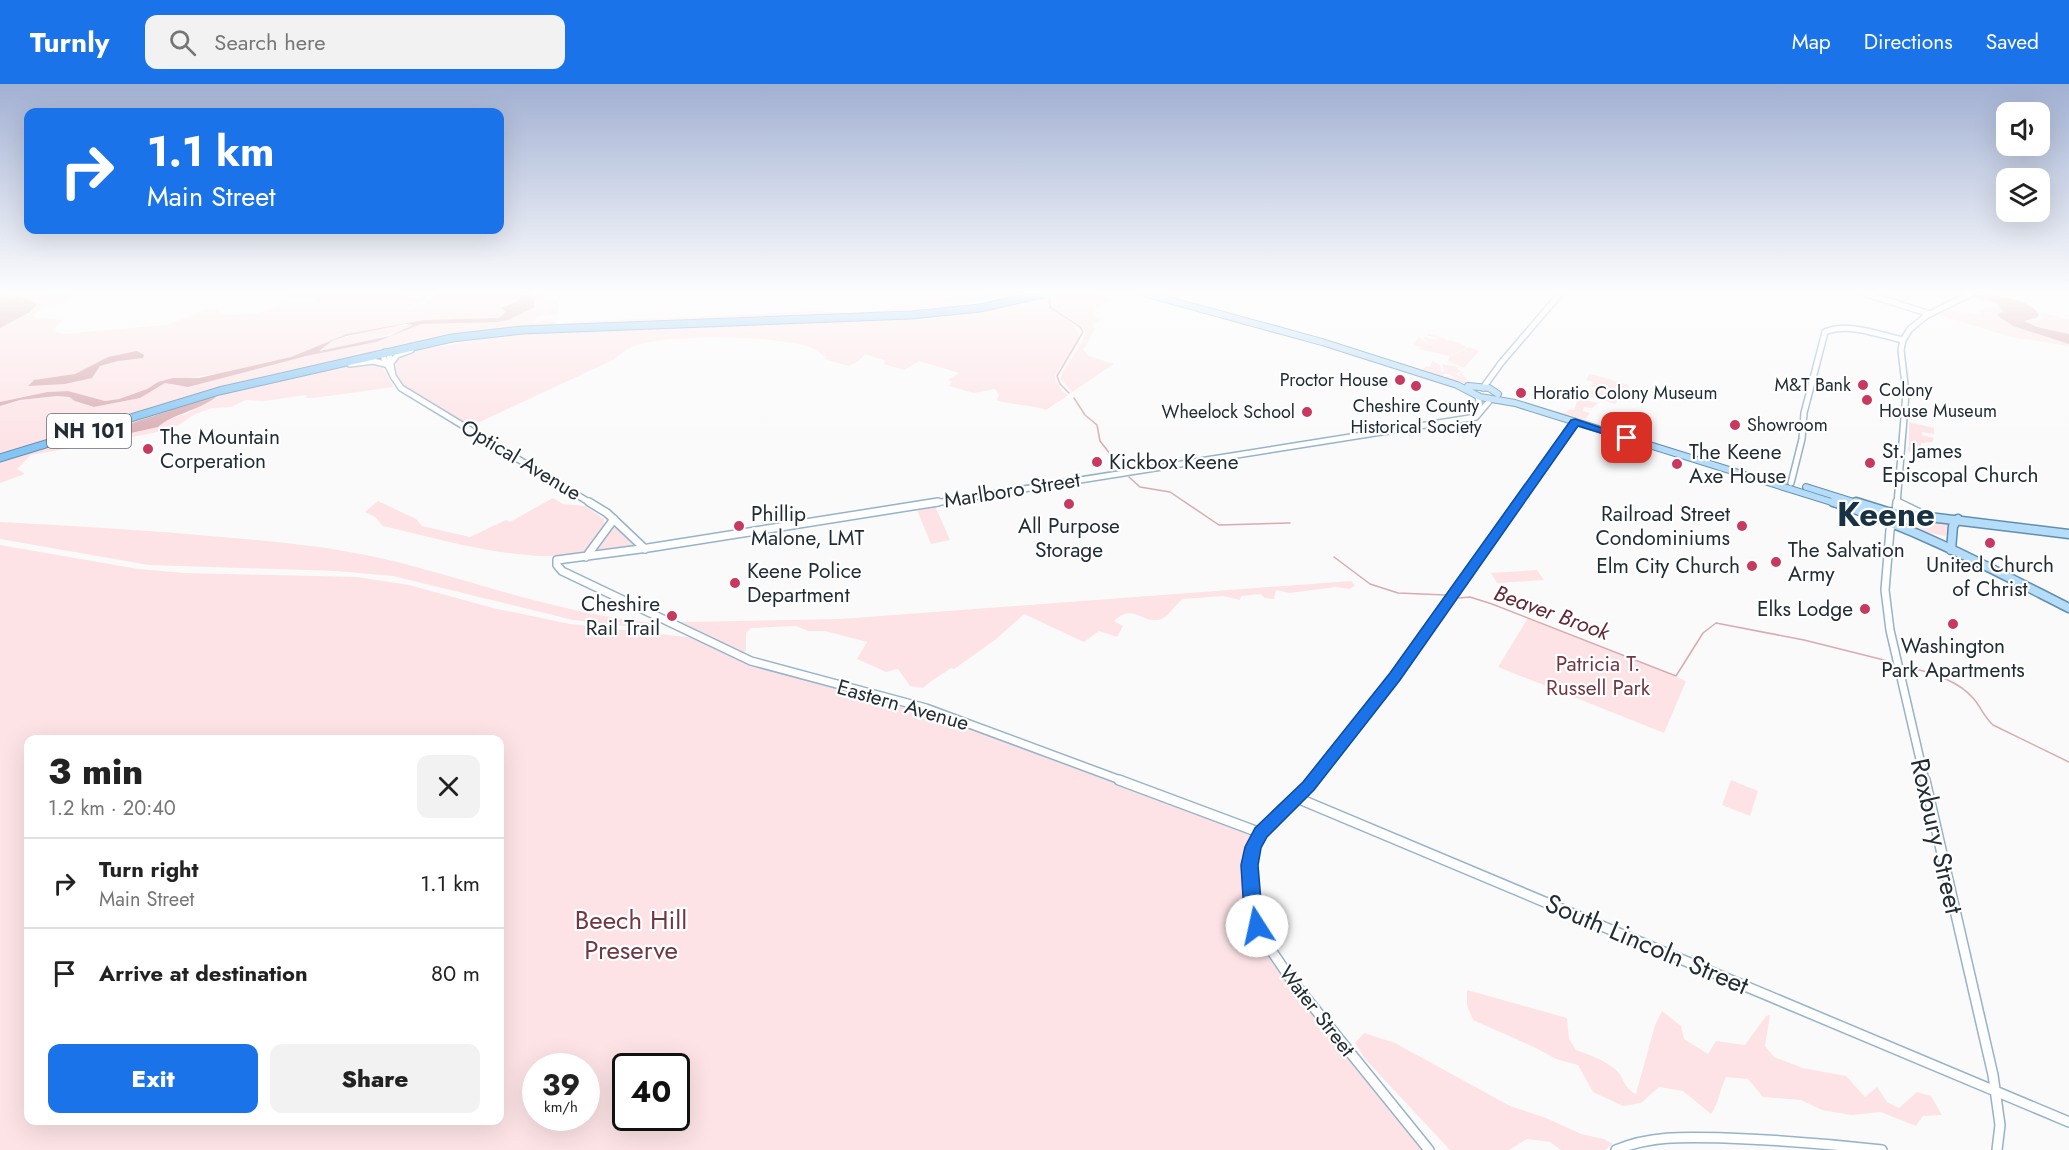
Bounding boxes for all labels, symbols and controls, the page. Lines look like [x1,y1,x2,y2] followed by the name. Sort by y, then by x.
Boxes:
[145,15,565,69] search box
[30,22,109,63] text: Turnly
[166,26,199,59] icon: search
[214,26,326,58] text: Search here
[1792,27,1831,57] text: Map
[1864,27,1953,57] text: Directions
[1986,27,2039,57] text: Saved
[1996,102,2050,222] map controls
[1996,102,2050,156] button: sound
[147,121,275,182] text: 1.1 km
[48,132,126,210] icon: right
[1996,168,2050,222] button: layers
[147,177,276,216] text: Main Street
[1280,367,1388,393] place label: Proctor House
[1774,372,1851,398] place label: M&T Bank
[1393,373,1407,387] marker: Proctor House
[1879,377,1997,424] place label: Colony House Museum
[1856,378,1870,392] marker: M&T Bank
[1409,379,1423,393] marker: Cheshire County Historical Society
[1533,380,1718,406] place label: Horatio Colony Museum
[1514,386,1528,400] marker: Horatio Colony Museum
[1350,393,1482,440] place label: Cheshire County Historical Society
[1860,393,1874,407] marker: Colony House Museum
[1162,399,1295,425] place label: Wheelock School
[1300,405,1314,419] marker: Wheelock School
[455,412,587,508] street label: Optical Avenue
[1601,412,1652,463] pin
[1747,412,1828,438] place label: Showroom
[47,414,131,448] road number: NH 101
[1728,418,1742,432] marker: Showroom
[1610,421,1643,454] icon: arrive
[160,422,280,476] place label: The Mountain Corperation
[1882,436,2039,490] place label: St. James Episcopal Church
[1689,437,1786,491] place label: The Keene Axe House
[141,442,155,456] marker: The Mountain Corperation
[1109,447,1239,477] place label: Kickbox Keene
[1090,455,1104,469] marker: Kickbox Keene
[1863,456,1877,470] marker: St. James Episcopal Church
[1670,457,1684,471] marker: The Keene Axe House
[942,464,1082,516] street label: Marlboro Street
[1837,491,1935,538] district label: Keene
[1062,497,1076,511] marker: All Purpose Storage
[751,499,864,553] place label: Phillip Malone, LMT
[1595,499,1730,553] place label: Railroad Street Condominiums
[1018,511,1120,565] place label: All Purpose Storage
[732,519,746,533] marker: Phillip Malone, LMT
[1735,519,1749,533] marker: Railroad Street Condominiums
[1788,535,1905,589] place label: The Salvation Army
[1983,536,1997,550] marker: United Church of Christ
[1926,550,2054,604] place label: United Church of Christ
[1596,551,1740,581] place label: Elm City Church
[1769,555,1783,569] marker: The Salvation Army
[747,556,862,610] place label: Keene Police Department
[1745,559,1759,573] marker: Elm City Church
[728,576,742,590] marker: Keene Police Department
[1490,576,1616,648] water label: Beaver Brook
[581,589,660,643] place label: Cheshire Rail Trail
[1757,594,1853,624] place label: Elks Lodge
[1858,602,1872,616] marker: Elks Lodge
[665,609,679,623] marker: Cheshire Rail Trail
[1946,617,1960,631] marker: Washington Park Apartments
[1881,631,2025,685] place label: Washington Park Apartments
[1546,649,1651,703] park label: Patricia T. Russell Park
[834,672,973,738] street label: Eastern Avenue
[48,745,143,797] text: 3 min
[1901,754,1974,918] street label: Roxbury Street
[417,755,480,818] button: close
[48,794,176,823] text: 1.2 km · 20:40
[99,853,199,885] text: Turn right
[48,867,81,900] icon: right
[420,867,480,899] text: 1.1 km
[1539,884,1755,1004] street label: South Lincoln Street
[99,885,194,914] text: Main Street
[1225,894,1289,958] position arrow
[575,901,687,969] park label: Beech Hill Preserve
[48,957,81,990] icon: arrive
[99,957,308,989] text: Arrive at destination
[431,957,480,989] text: 80 m
[1272,959,1362,1063] street label: Water Street
[48,1044,258,1113] button: Exit
[270,1044,480,1113] button: Share
[612,1053,690,1131] speed limit sign: 40
[542,1063,580,1106] text: 39
[544,1096,578,1118] text: km/h

